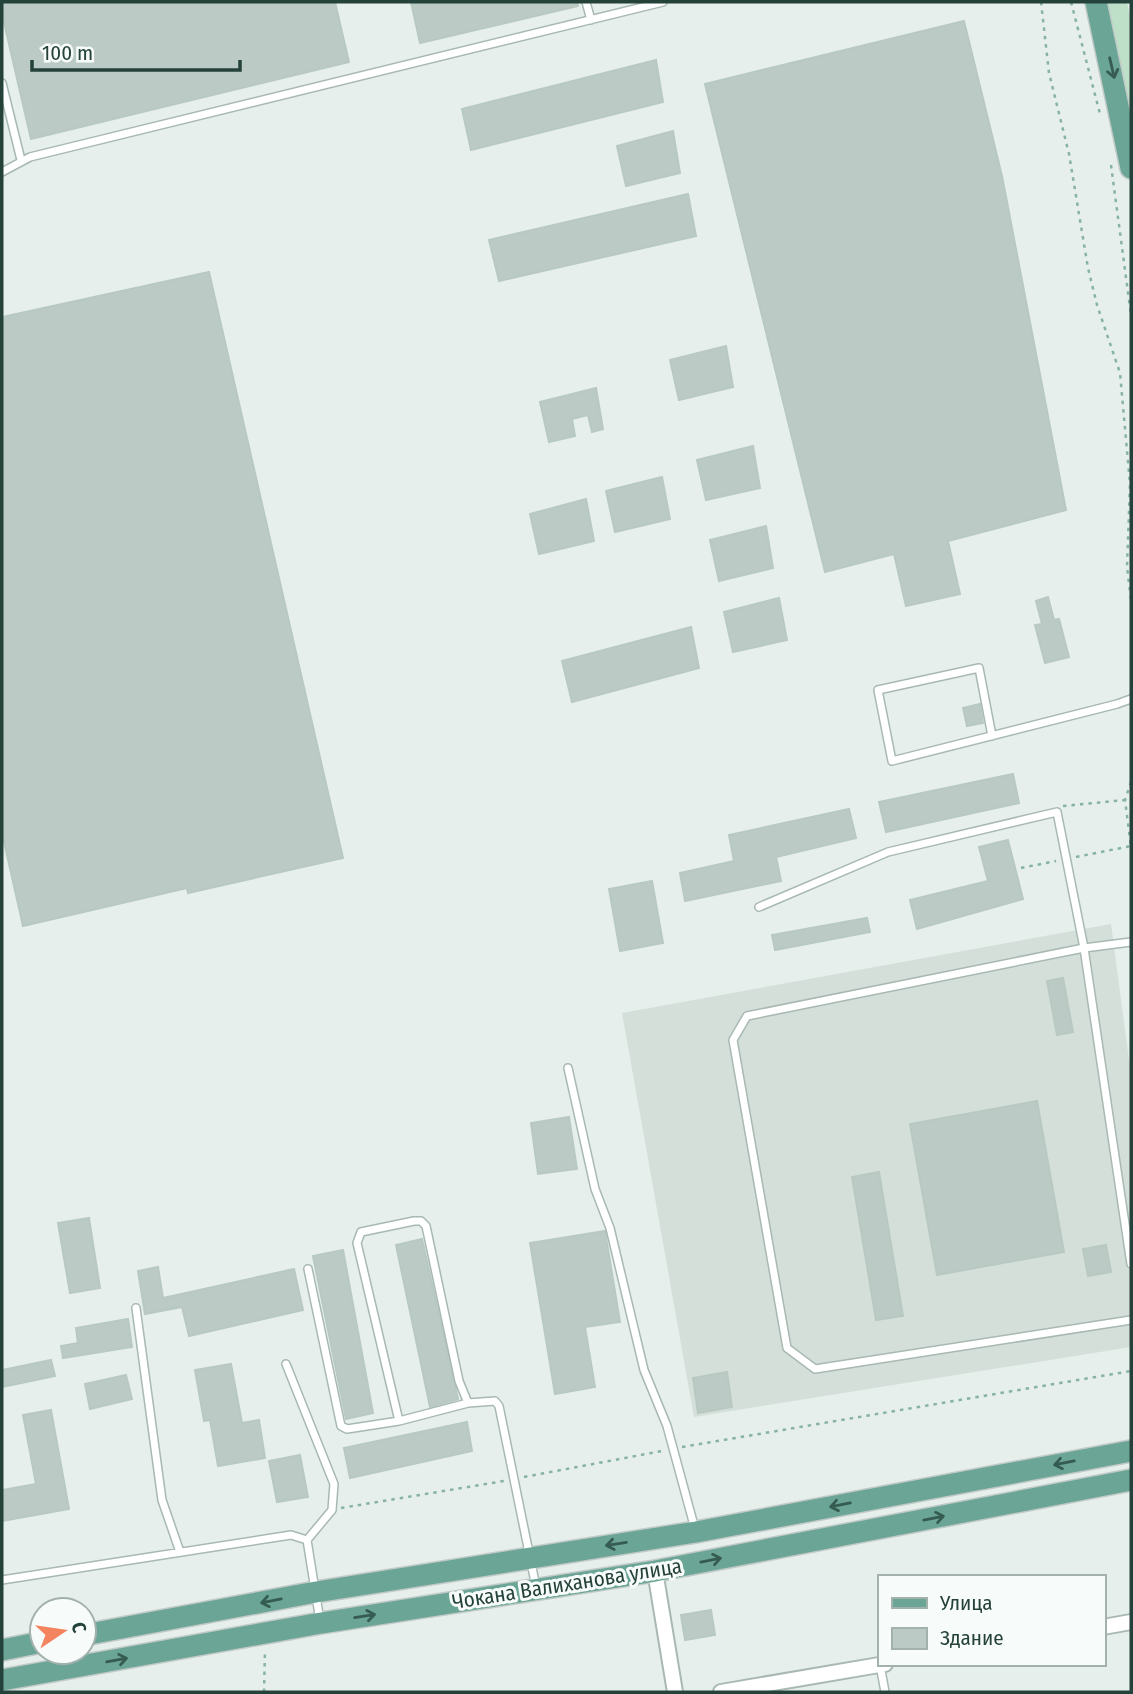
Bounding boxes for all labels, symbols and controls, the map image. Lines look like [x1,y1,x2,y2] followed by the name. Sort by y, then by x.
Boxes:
[32,28,240,72] scale bar
[42,40,93,66] text: 100 m
[1106,56,1119,79] one-way arrow
[1053,1457,1076,1471] one-way arrow
[830,1499,852,1512] one-way arrow
[922,1511,945,1524] one-way arrow
[606,1538,628,1551] one-way arrow
[450,1553,684,1615] street label: Чокана Валиханова улица
[699,1553,722,1567] one-way arrow
[878,1575,1105,1666] legend
[939,1590,993,1616] text: Улица
[260,1595,283,1608] one-way arrow
[28,1596,98,1666] north arrow
[353,1609,376,1622] one-way arrow
[67,1620,91,1635] text: С
[940,1625,1004,1651] text: Здание
[105,1652,128,1666] one-way arrow

